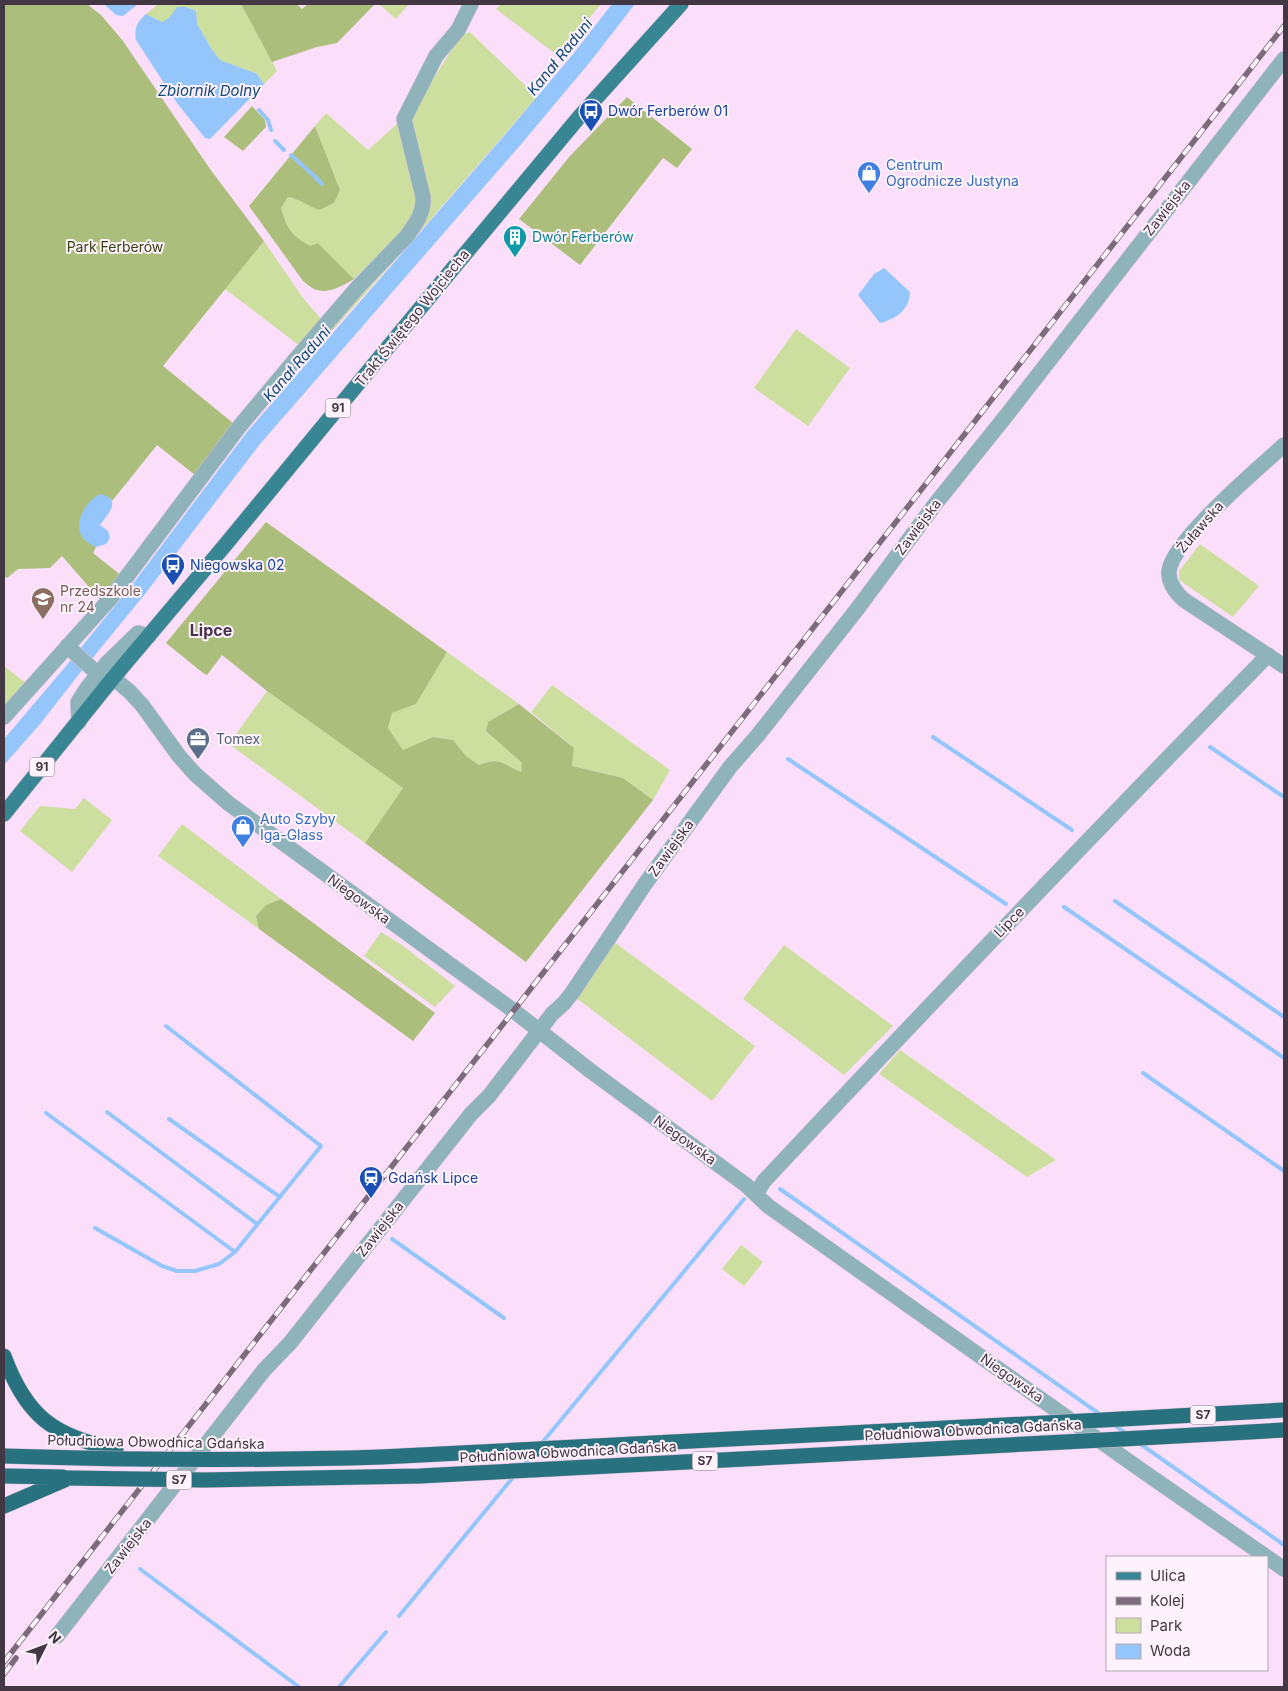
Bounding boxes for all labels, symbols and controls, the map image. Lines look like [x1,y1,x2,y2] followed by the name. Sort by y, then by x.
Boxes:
[523,14,597,99] water label: Kanał Raduni
[158,81,261,100] water label: Zbiornik Dolny
[578,98,604,132] bus stop icon: Dwór Ferberów 01
[608,102,728,119] place label: Dwór Ferberów 01
[886,156,1019,189] place label: Centrum Ogrodnicze Justyna
[856,160,882,194] shop icon: Centrum Ogrodnicze Justyna
[1140,176,1194,239] street label: Zawiejska
[502,224,528,258] building icon: Dwór Ferberów
[532,228,634,245] place label: Dwór Ferberów
[67,238,163,255] park label: Park Ferberów
[351,246,472,390] street label: Trakt Świętego Wojciecha
[259,322,335,405] water label: Kanał Raduni
[326,398,350,418] road number: 91
[891,495,944,558] street label: Zawiejska
[1173,497,1227,556] street label: Żuławska
[160,552,186,586] bus stop icon: Niegowska 02
[190,556,285,573] place label: Niegowska 02
[60,582,141,615] place label: Przedszkole nr 24
[30,586,56,620] school or university icon: Przedszkole nr 24
[190,620,232,640] district label: Lipce
[185,726,211,760] office icon: Tomex
[216,730,260,747] place label: Tomex
[30,758,54,776] road number: 91
[260,810,336,843] place label: Auto Szyby Iga-Glass
[230,814,256,848] shop icon: Auto Szyby Iga-Glass
[644,816,697,879] street label: Zawiejska
[325,870,394,927] street label: Niegowska
[990,903,1027,941] street label: Lipce
[651,1111,720,1168] street label: Niegowska
[358,1165,384,1199] station icon: Gdańsk Lipce
[388,1169,478,1186] place label: Gdańsk Lipce
[353,1197,407,1260] street label: Zawiejska
[977,1350,1047,1406] street label: Niegowska
[1190,1406,1216,1424] road number: S7
[864,1415,1082,1444] street label: Południowa Obwodnica Gdańska
[47,1431,265,1452] street label: Południowa Obwodnica Gdańska
[459,1437,677,1466] street label: Południowa Obwodnica Gdańska
[692,1452,718,1470] road number: S7
[166,1470,192,1490] road number: S7
[101,1514,155,1577] street label: Zawiejska
[1106,1556,1268,1671] legend
[1150,1566,1186,1585] text: Ulica
[1150,1591,1185,1610] text: Kolej
[1150,1616,1183,1635] text: Park
[20,1621,70,1671] north arrow
[45,1627,65,1647] text: N
[1150,1641,1191,1660] text: Woda

